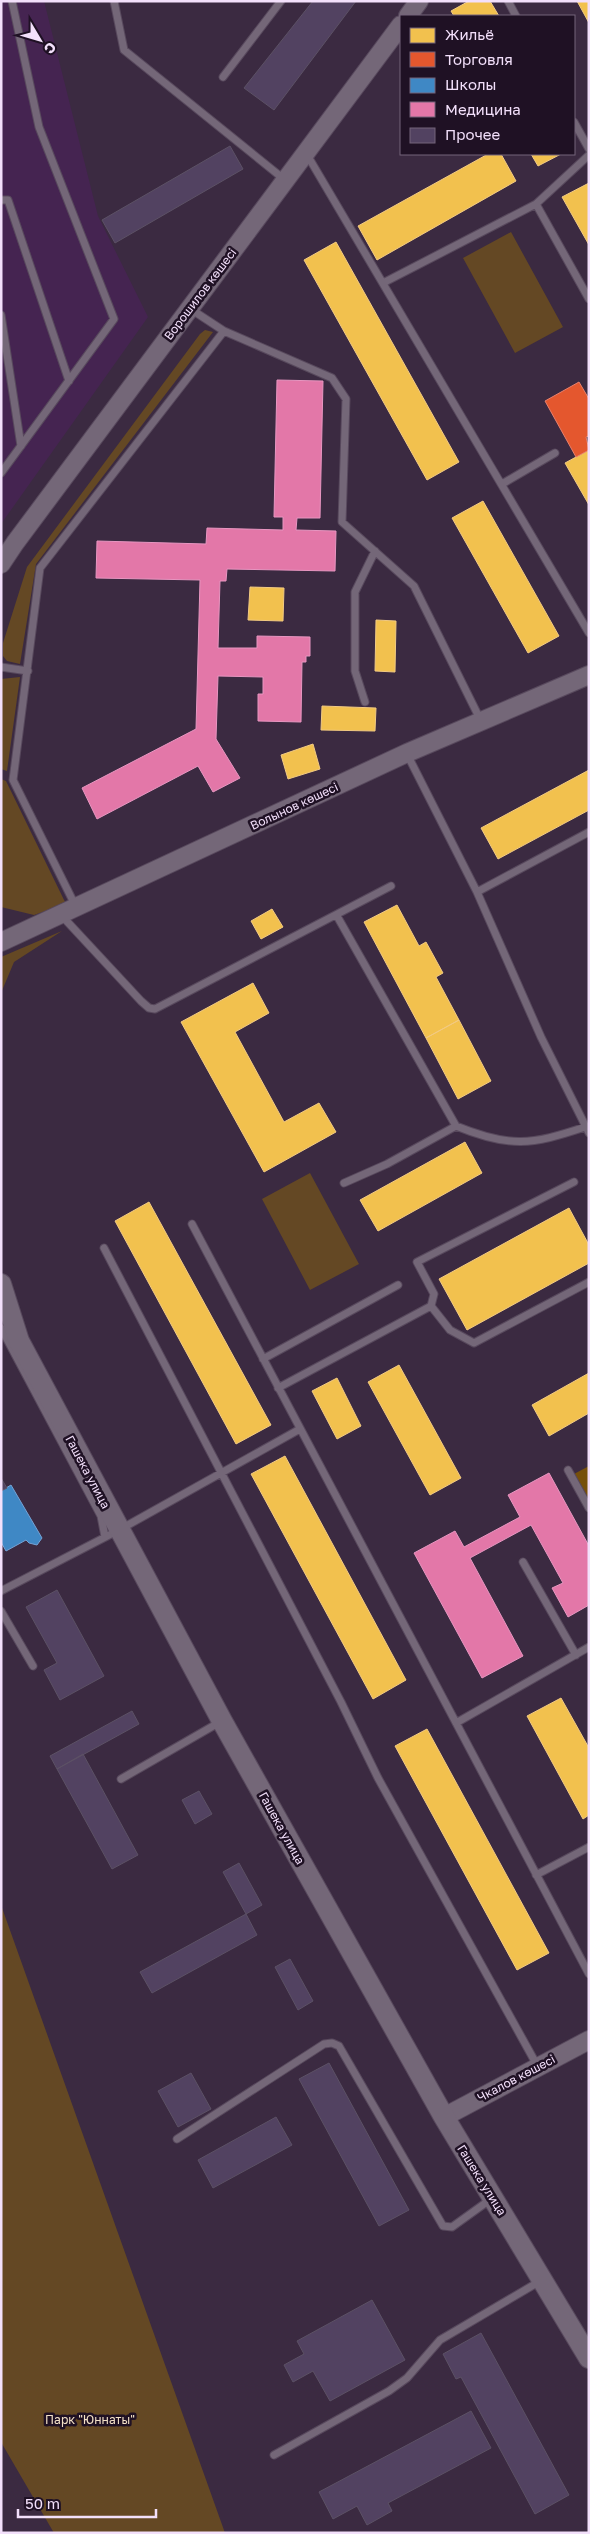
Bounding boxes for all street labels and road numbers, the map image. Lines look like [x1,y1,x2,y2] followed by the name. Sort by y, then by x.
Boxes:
[161,245,239,343] street label: Ворошилов көшесі
[248,779,340,833] street label: Волынов көшесі
[62,1433,114,1511] street label: Гашека улица
[256,1789,308,1867] street label: Гашека улица
[475,2051,557,2105] street label: Чкалов көшесі
[454,2142,510,2218] street label: Гашека улица

